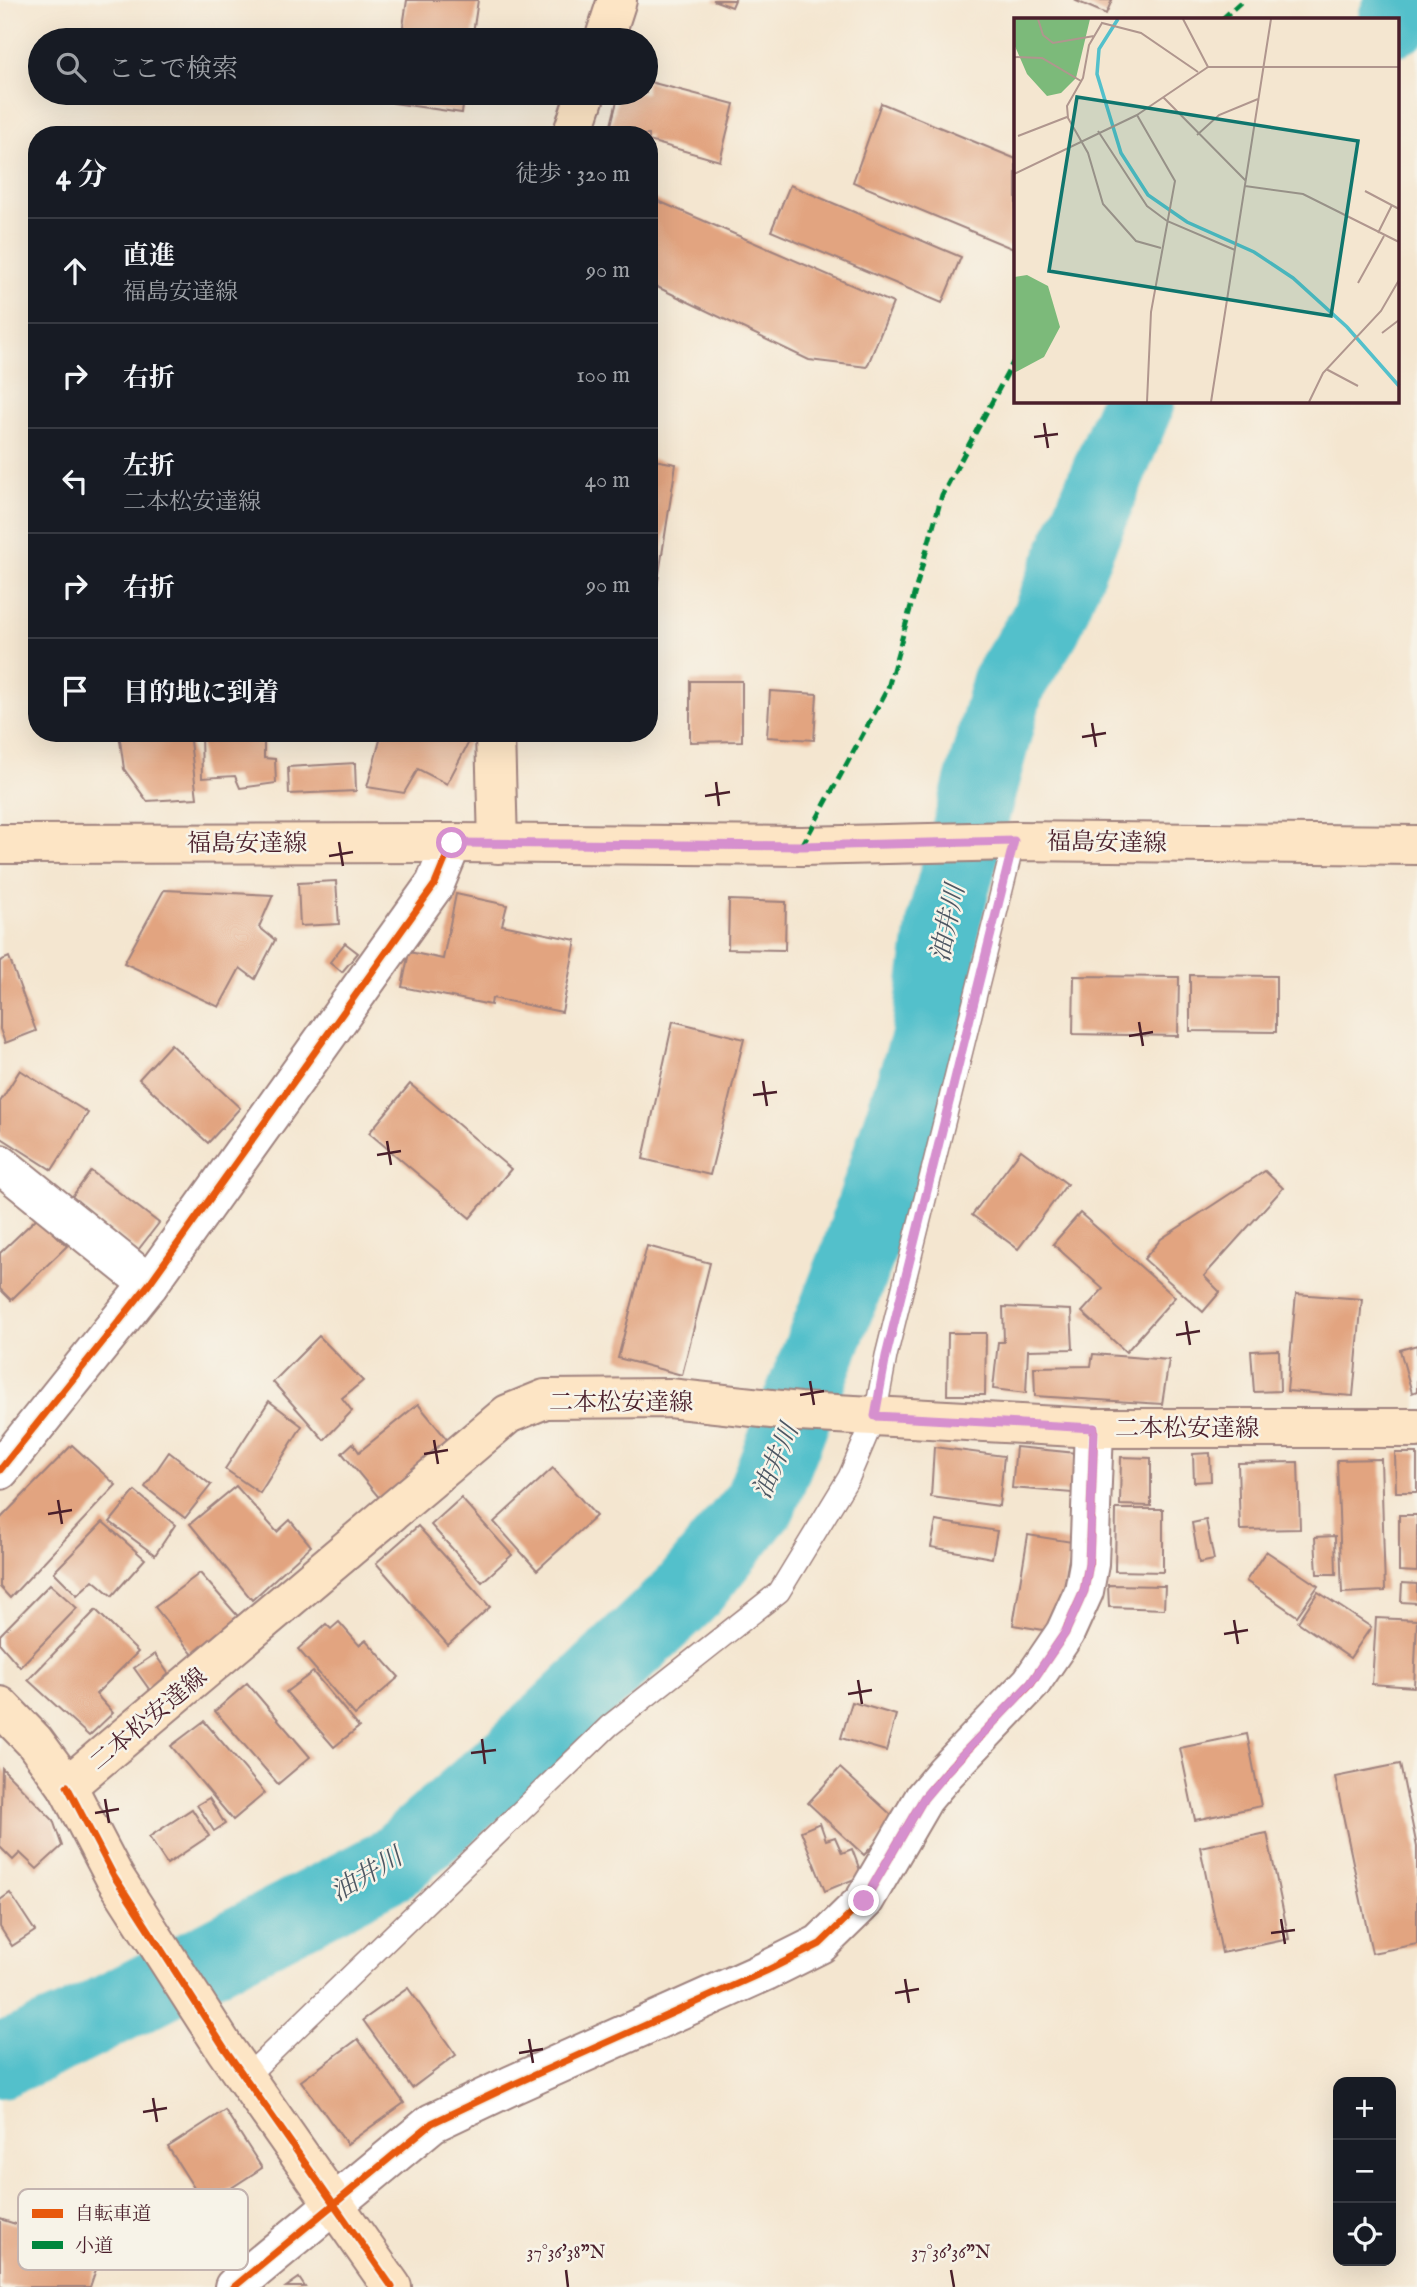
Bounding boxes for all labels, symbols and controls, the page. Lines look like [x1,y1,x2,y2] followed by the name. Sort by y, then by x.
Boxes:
[1014,18,1400,402] inset map
[28,28,658,105] search box
[52,48,90,86] icon: search
[108,53,238,86] text: ここで検索
[56,157,107,195] text: 4 分
[515,160,630,189] text: 徒歩 · 320 m
[123,240,175,273] text: 直進
[56,252,94,290] icon: ahead
[586,256,630,285] text: 90 m
[123,278,238,307] text: 福島安達線
[56,357,94,395] icon: right
[576,361,630,390] text: 100 m
[123,362,175,395] text: 右折
[123,450,175,483] text: 左折
[56,462,94,500] icon: left
[585,466,630,495] text: 40 m
[123,488,261,517] text: 二本松安達線
[56,567,94,605] icon: right
[586,571,630,600] text: 90 m
[123,572,175,605] text: 右折
[56,672,94,710] icon: arrive
[123,677,279,710] text: 目的地に到着
[436,827,467,858] route start
[1047,827,1167,860] street label: 福島安達線
[187,829,307,860] street label: 福島安達線
[924,879,973,965] water label: 油井川
[549,1388,693,1419] street label: 二本松安達線
[1115,1414,1259,1445] street label: 二本松安達線
[746,1416,808,1504] water label: 油井川
[84,1662,214,1778] street label: 二本松安達線
[325,1840,411,1910] water label: 油井川
[848,1885,879,1916] route end
[1333,2077,1396,2266] map controls
[1333,2077,1396,2140] button: +
[1333,2140,1396,2203] button: −
[18,2189,248,2270] legend
[75,2203,151,2227] text: 自転車道
[1333,2203,1396,2266] button: locate
[75,2235,113,2259] text: 小道
[527,2242,606,2265] text: 37°36'38"N
[912,2242,991,2265] text: 37°36'36"N

